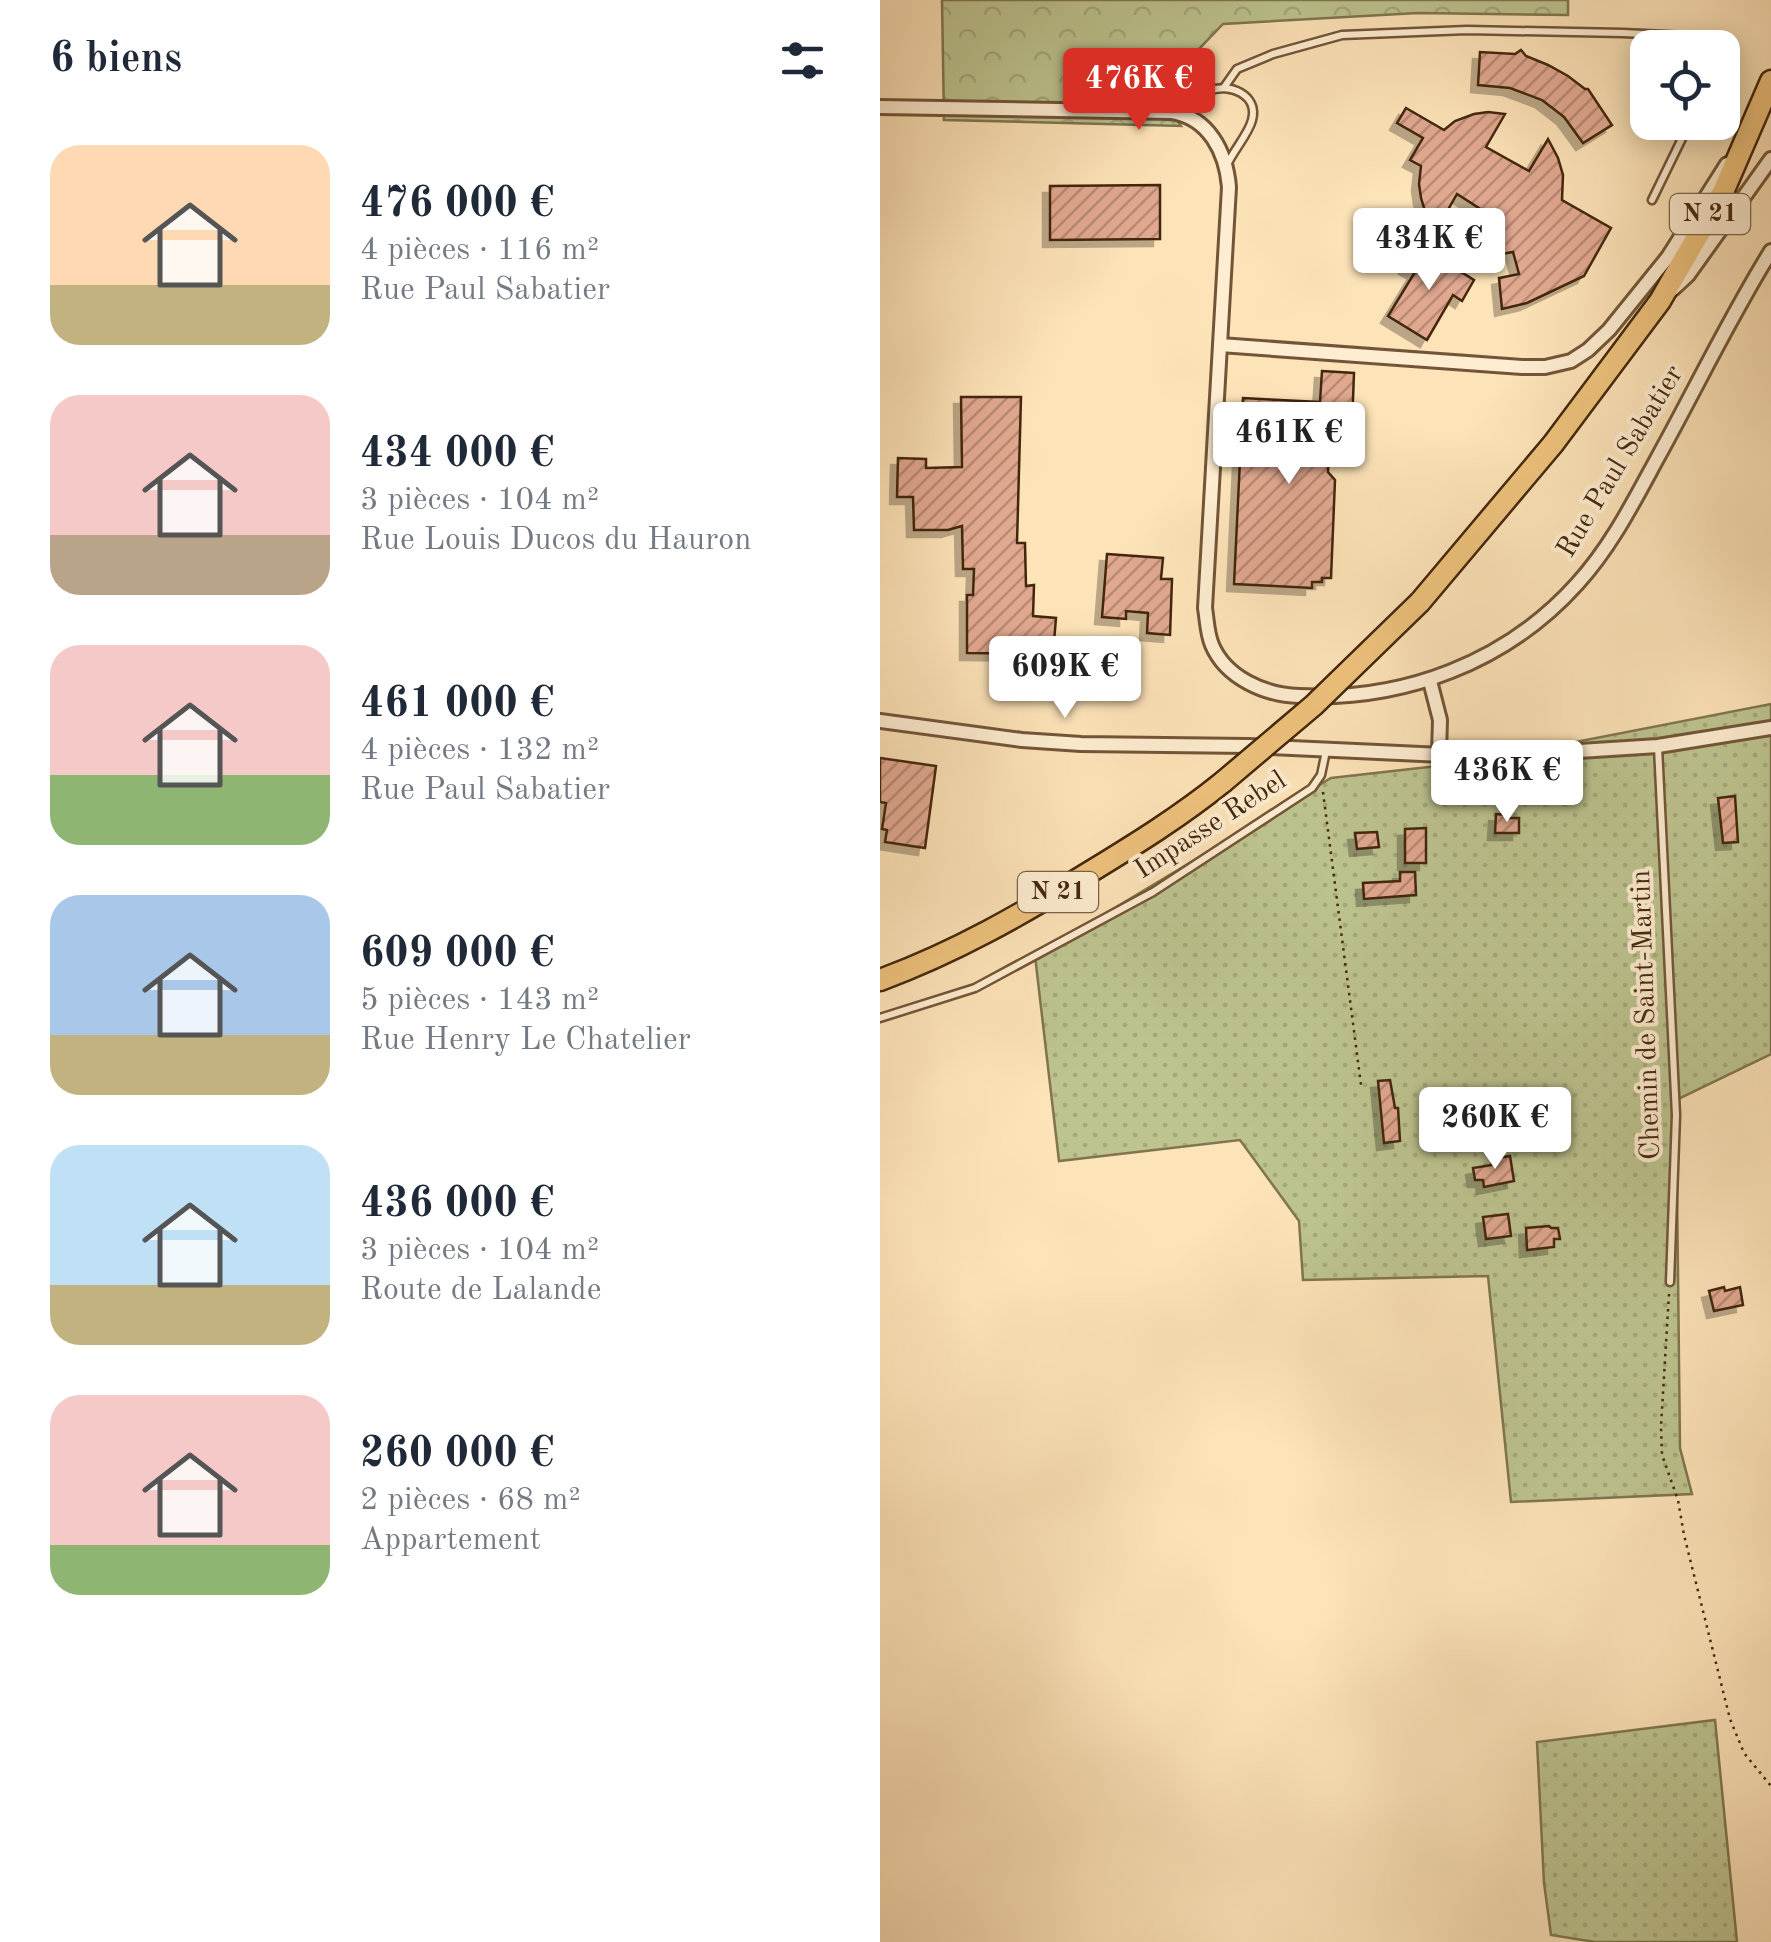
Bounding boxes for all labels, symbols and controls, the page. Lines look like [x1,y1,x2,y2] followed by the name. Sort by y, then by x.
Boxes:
[1630,30,1740,140] map controls
[1630,30,1740,140] button: locate
[775,33,830,88] icon: filters
[50,39,182,81] text: 6 biens
[1058,48,1220,133] pin: 476K €
[1085,64,1193,96] text: 476K €
[360,184,554,226] text: 476 000 €
[130,185,250,305] icon: home
[1670,194,1750,234] road number: N 21
[1348,208,1510,293] pin: 434K €
[1375,224,1483,256] text: 434K €
[360,235,599,267] text: 4 pièces · 116 m²
[360,275,610,307] text: Rue Paul Sabatier
[1553,361,1689,563] street label: Rue Paul Sabatier
[1208,402,1370,487] pin: 461K €
[1235,418,1343,450] text: 461K €
[360,434,554,476] text: 434 000 €
[130,435,250,555] icon: home
[360,485,599,517] text: 3 pièces · 104 m²
[360,525,751,557] text: Rue Louis Ducos du Hauron
[984,636,1146,721] pin: 609K €
[1011,652,1119,684] text: 609K €
[360,684,554,726] text: 461 000 €
[130,685,250,805] icon: home
[360,735,599,767] text: 4 pièces · 132 m²
[1426,740,1588,825] pin: 436K €
[1453,756,1561,788] text: 436K €
[1130,767,1292,885] street label: Impasse Rebel
[360,775,610,807] text: Rue Paul Sabatier
[1628,869,1666,1161] street label: Chemin de Saint-Martin
[1018,872,1098,912] road number: N 21
[360,934,554,976] text: 609 000 €
[130,935,250,1055] icon: home
[360,985,599,1017] text: 5 pièces · 143 m²
[360,1025,691,1057] text: Rue Henry Le Chatelier
[1414,1087,1576,1172] pin: 260K €
[1441,1103,1549,1135] text: 260K €
[360,1184,554,1226] text: 436 000 €
[130,1185,250,1305] icon: home
[360,1235,599,1267] text: 3 pièces · 104 m²
[360,1275,602,1307] text: Route de Lalande
[360,1434,554,1476] text: 260 000 €
[130,1435,250,1555] icon: home
[360,1485,581,1517] text: 2 pièces · 68 m²
[360,1525,541,1557] text: Appartement

